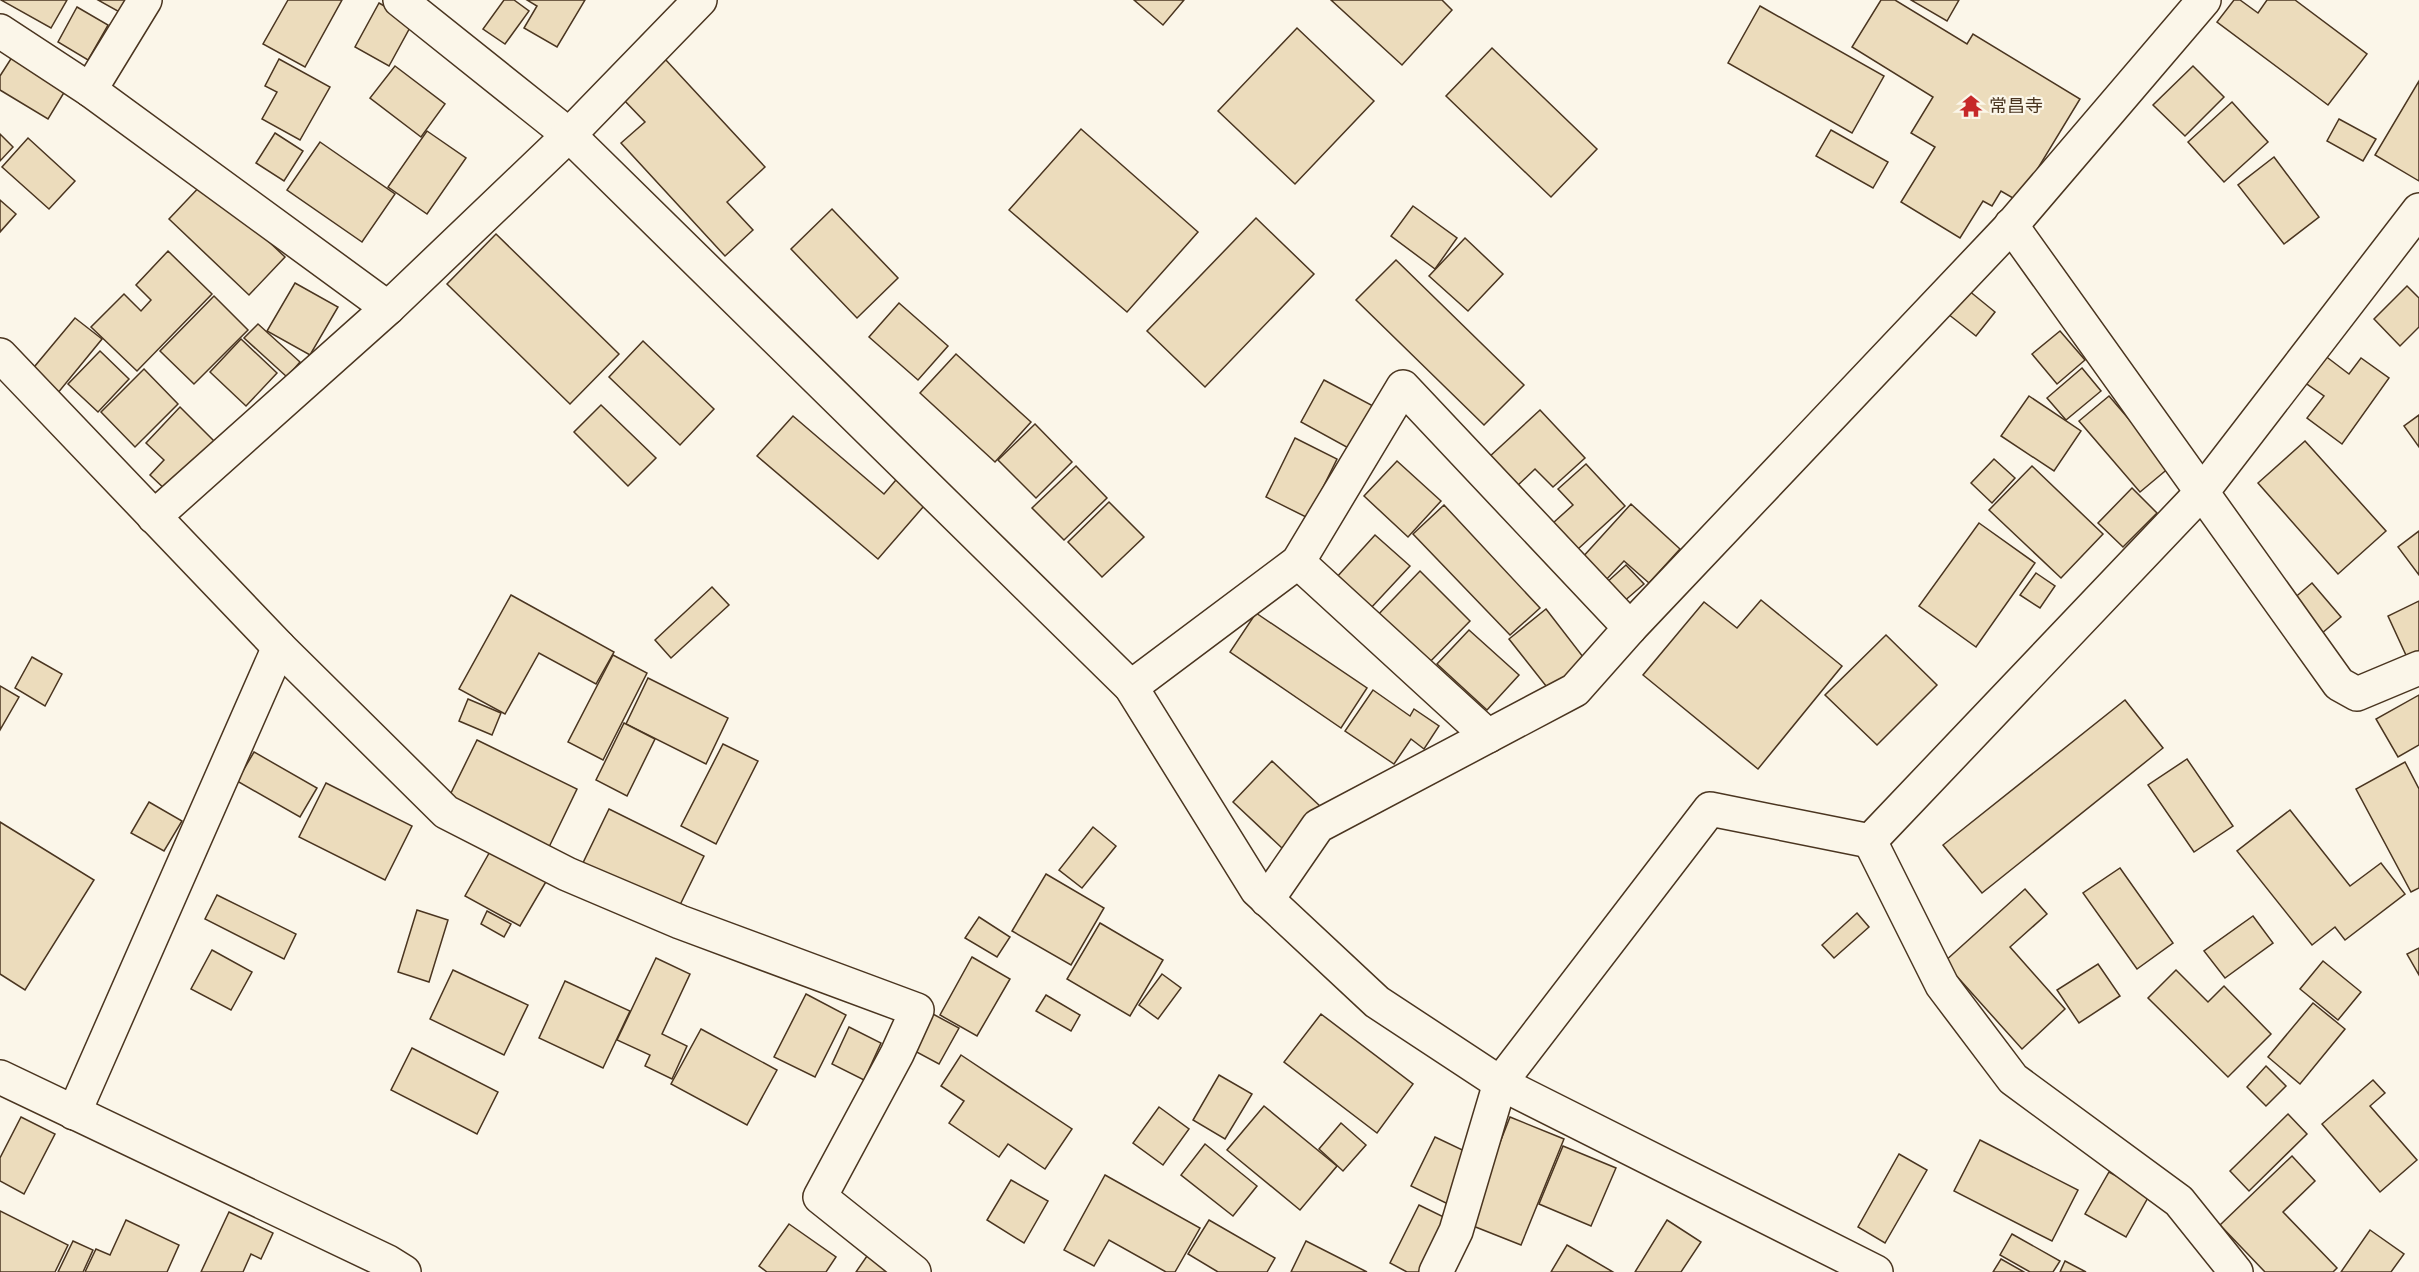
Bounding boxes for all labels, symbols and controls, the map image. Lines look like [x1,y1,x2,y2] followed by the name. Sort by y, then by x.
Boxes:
[1958,93,1984,119] temple icon: 常昌寺
[1989,95,2043,116] place label: 常昌寺

